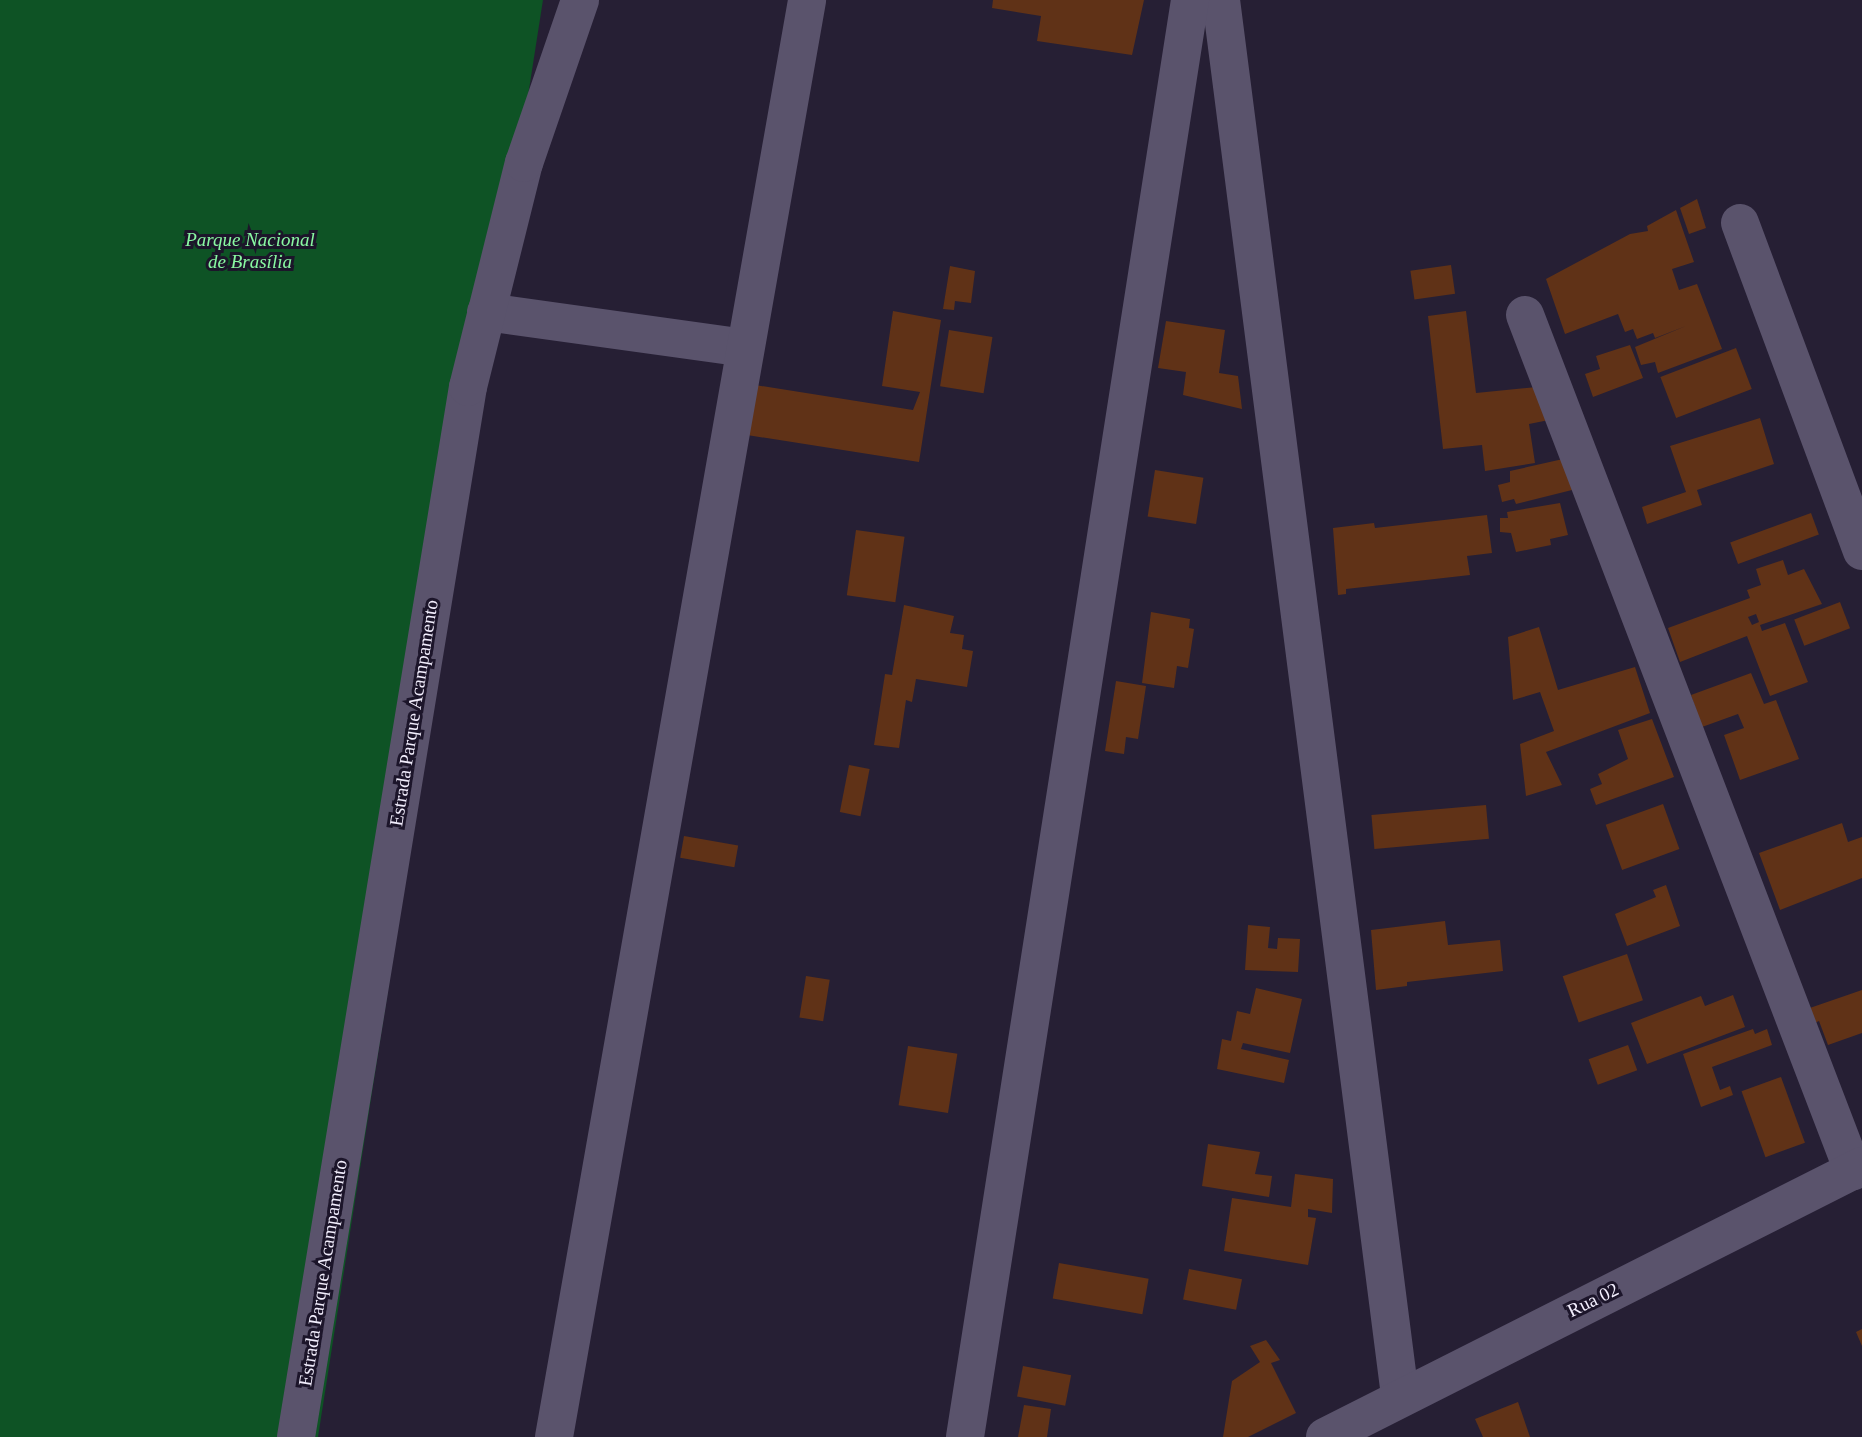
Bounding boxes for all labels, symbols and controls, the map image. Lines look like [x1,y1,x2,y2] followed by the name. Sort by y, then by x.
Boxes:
[185,229,315,273] park label: Parque Nacional de Brasília
[385,598,443,828] street label: Estrada Parque Acampamento
[294,1158,352,1388] street label: Estrada Parque Acampamento
[1564,1278,1622,1322] street label: Rua 02

